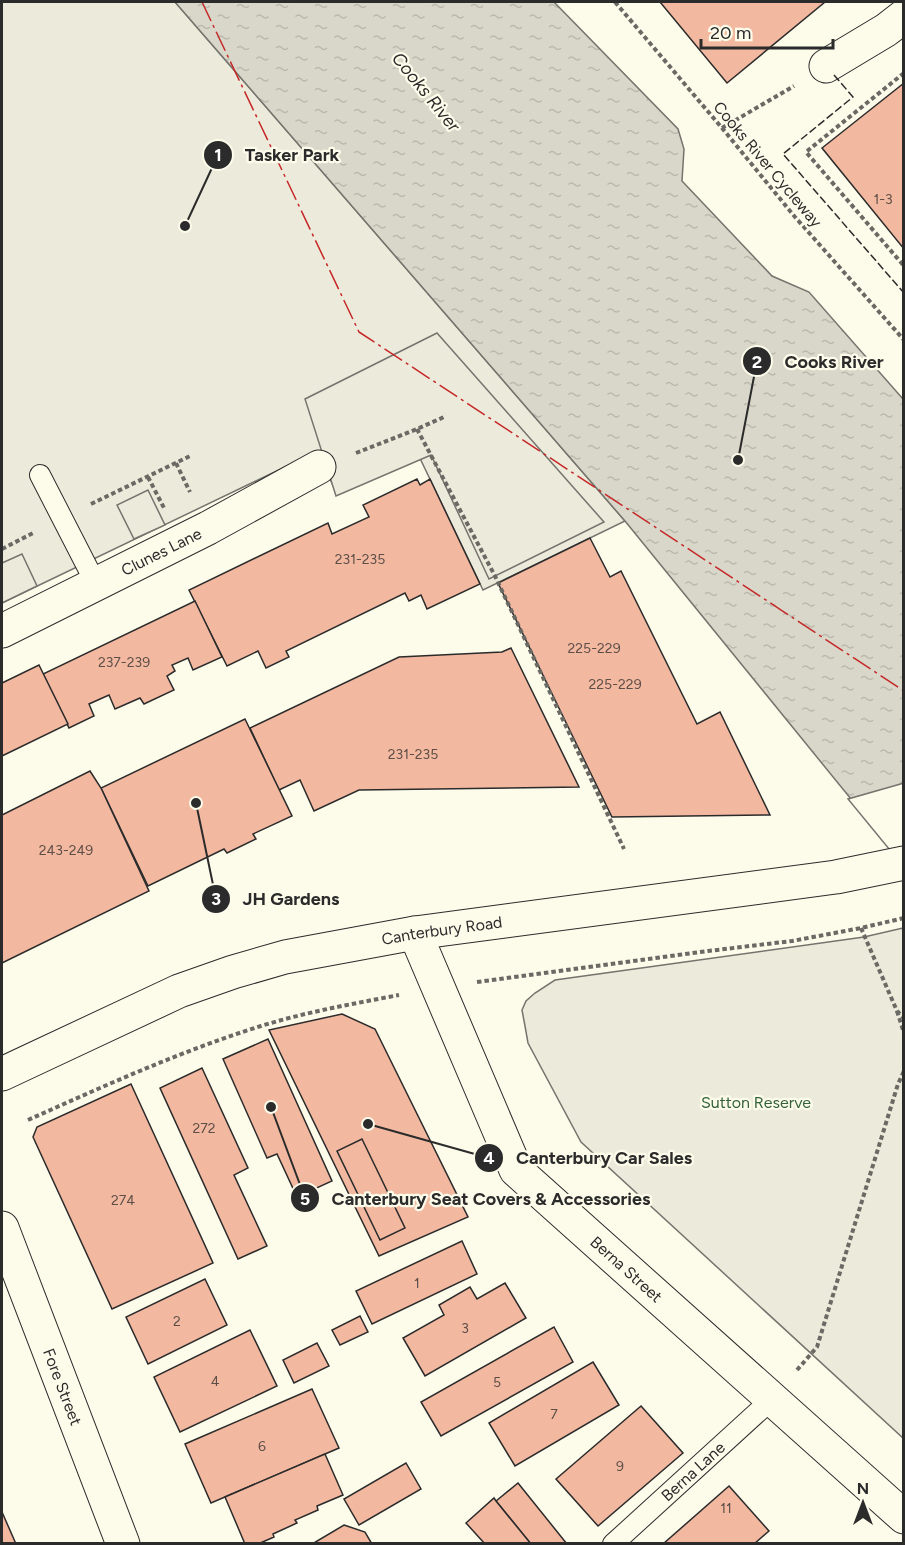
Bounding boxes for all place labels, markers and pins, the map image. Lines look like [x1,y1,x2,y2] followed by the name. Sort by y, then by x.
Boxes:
[203,137,351,173] callout: Tasker Park
[742,343,895,379] callout: Cooks River
[201,881,351,917] callout: JH Gardens
[474,1140,705,1176] callout: Canterbury Car Sales
[290,1180,663,1216] callout: Canterbury Seat Covers & Accessories

